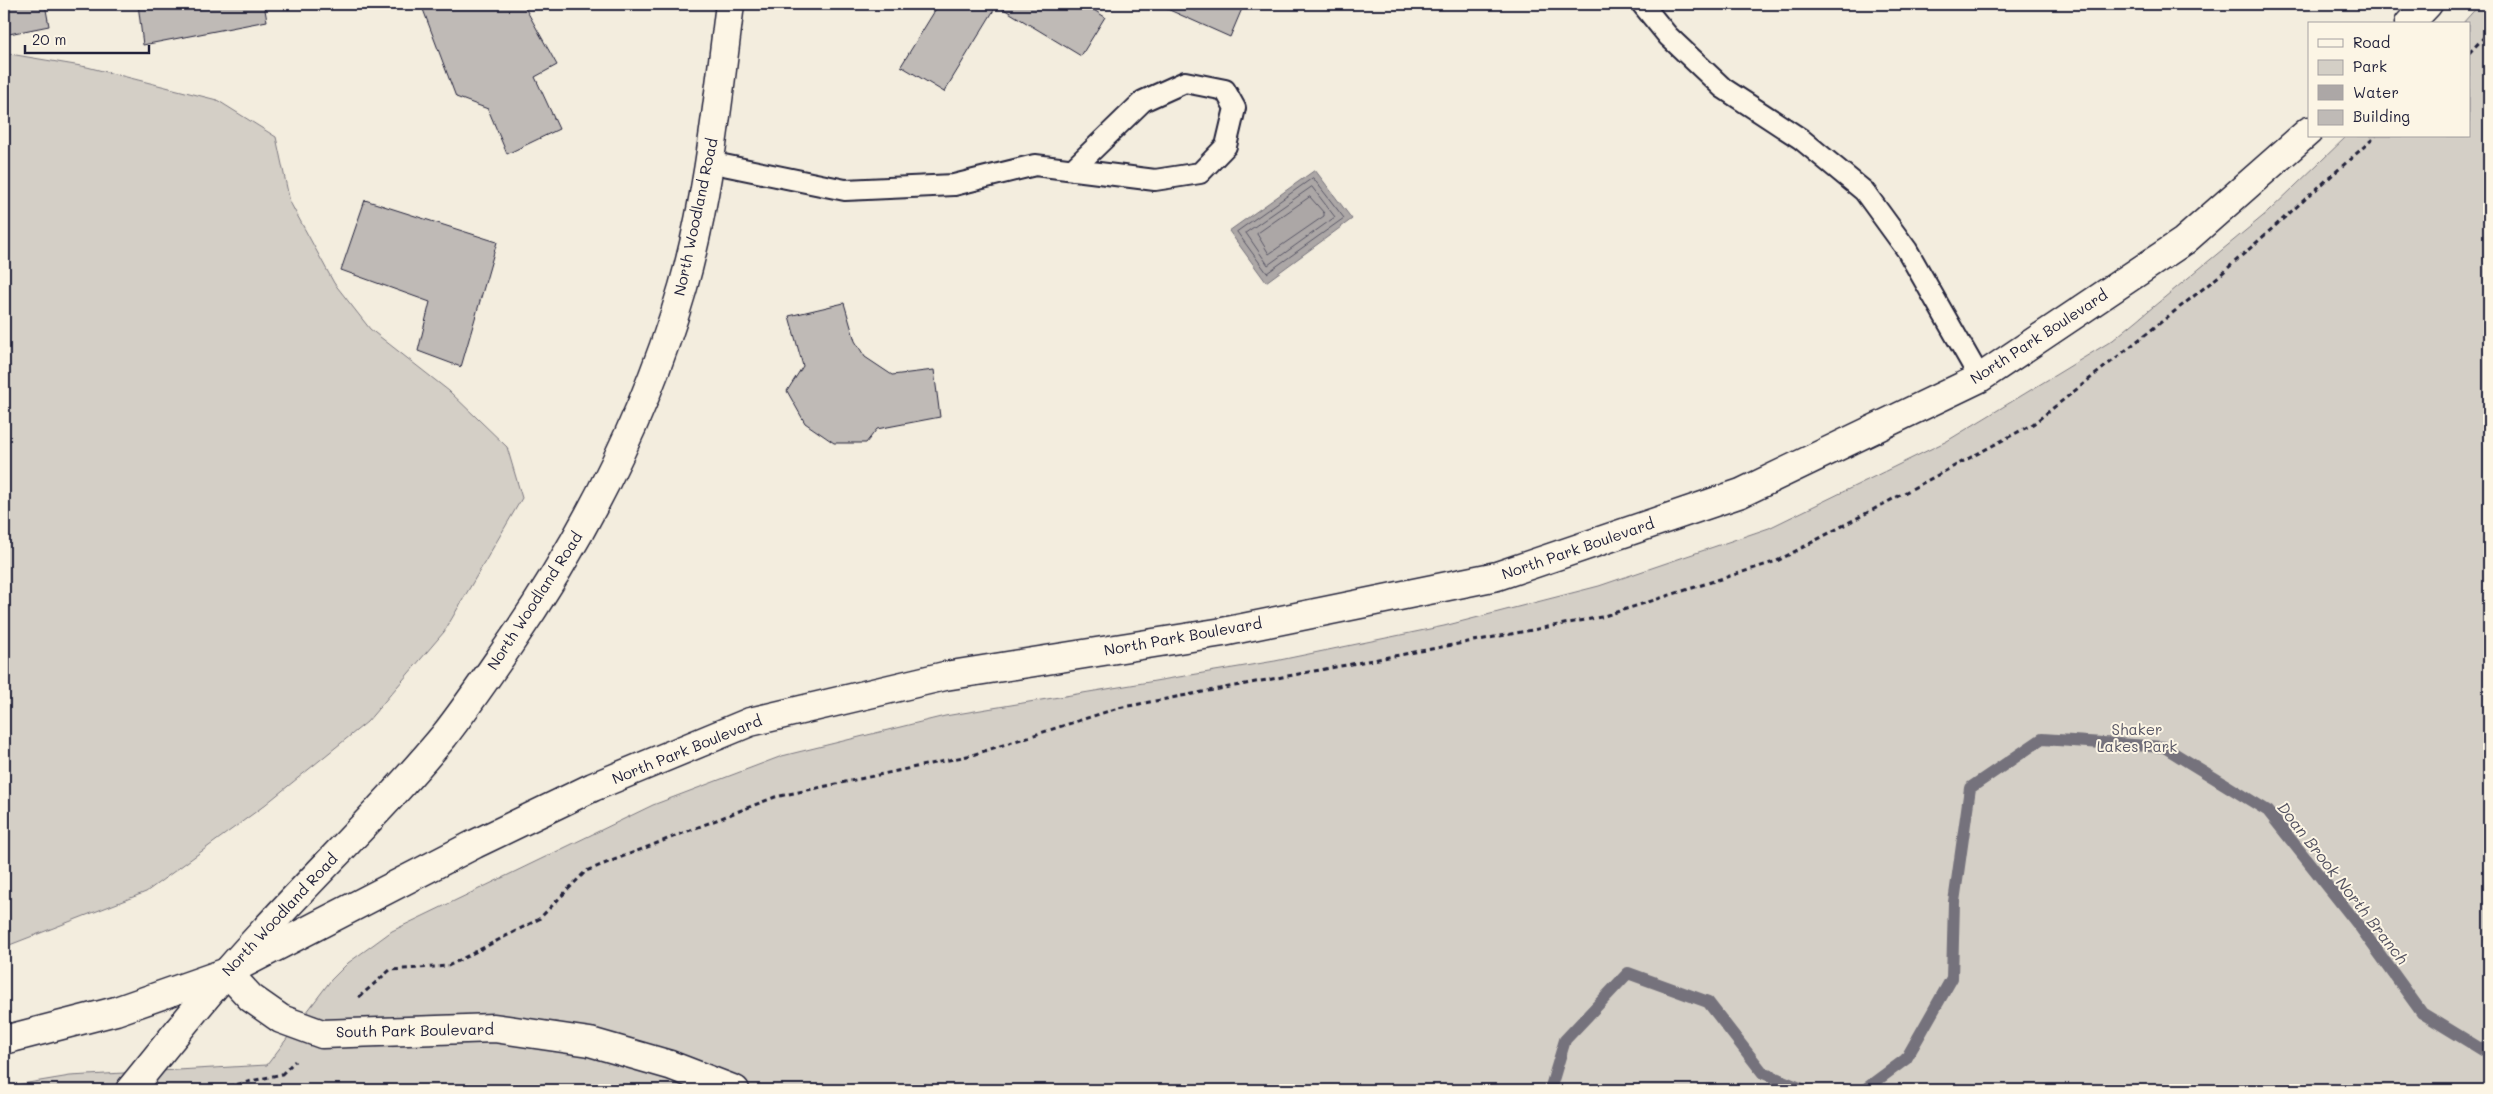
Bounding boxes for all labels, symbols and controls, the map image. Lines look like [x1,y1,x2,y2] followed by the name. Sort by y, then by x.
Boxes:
[25,22,149,54] scale bar
[2308,22,2470,138] legend
[32,29,66,49] text: 20 m
[2353,32,2390,52] text: Road
[2353,56,2387,76] text: Park
[2353,82,2399,102] text: Water
[2353,106,2410,126] text: Building
[669,136,722,298] street label: North Woodland Road
[1966,284,2111,388] street label: North Park Boulevard
[1499,513,1657,584] street label: North Park Boulevard
[482,528,586,673] street label: North Woodland Road
[1102,612,1263,660] street label: North Park Boulevard
[609,710,765,788] street label: North Park Boulevard
[2097,719,2177,756] park label: Shaker Lakes Park
[2273,797,2413,968] water label: Doan Brook North Branch
[217,849,341,980] street label: North Woodland Road
[336,1019,494,1041] street label: South Park Boulevard

